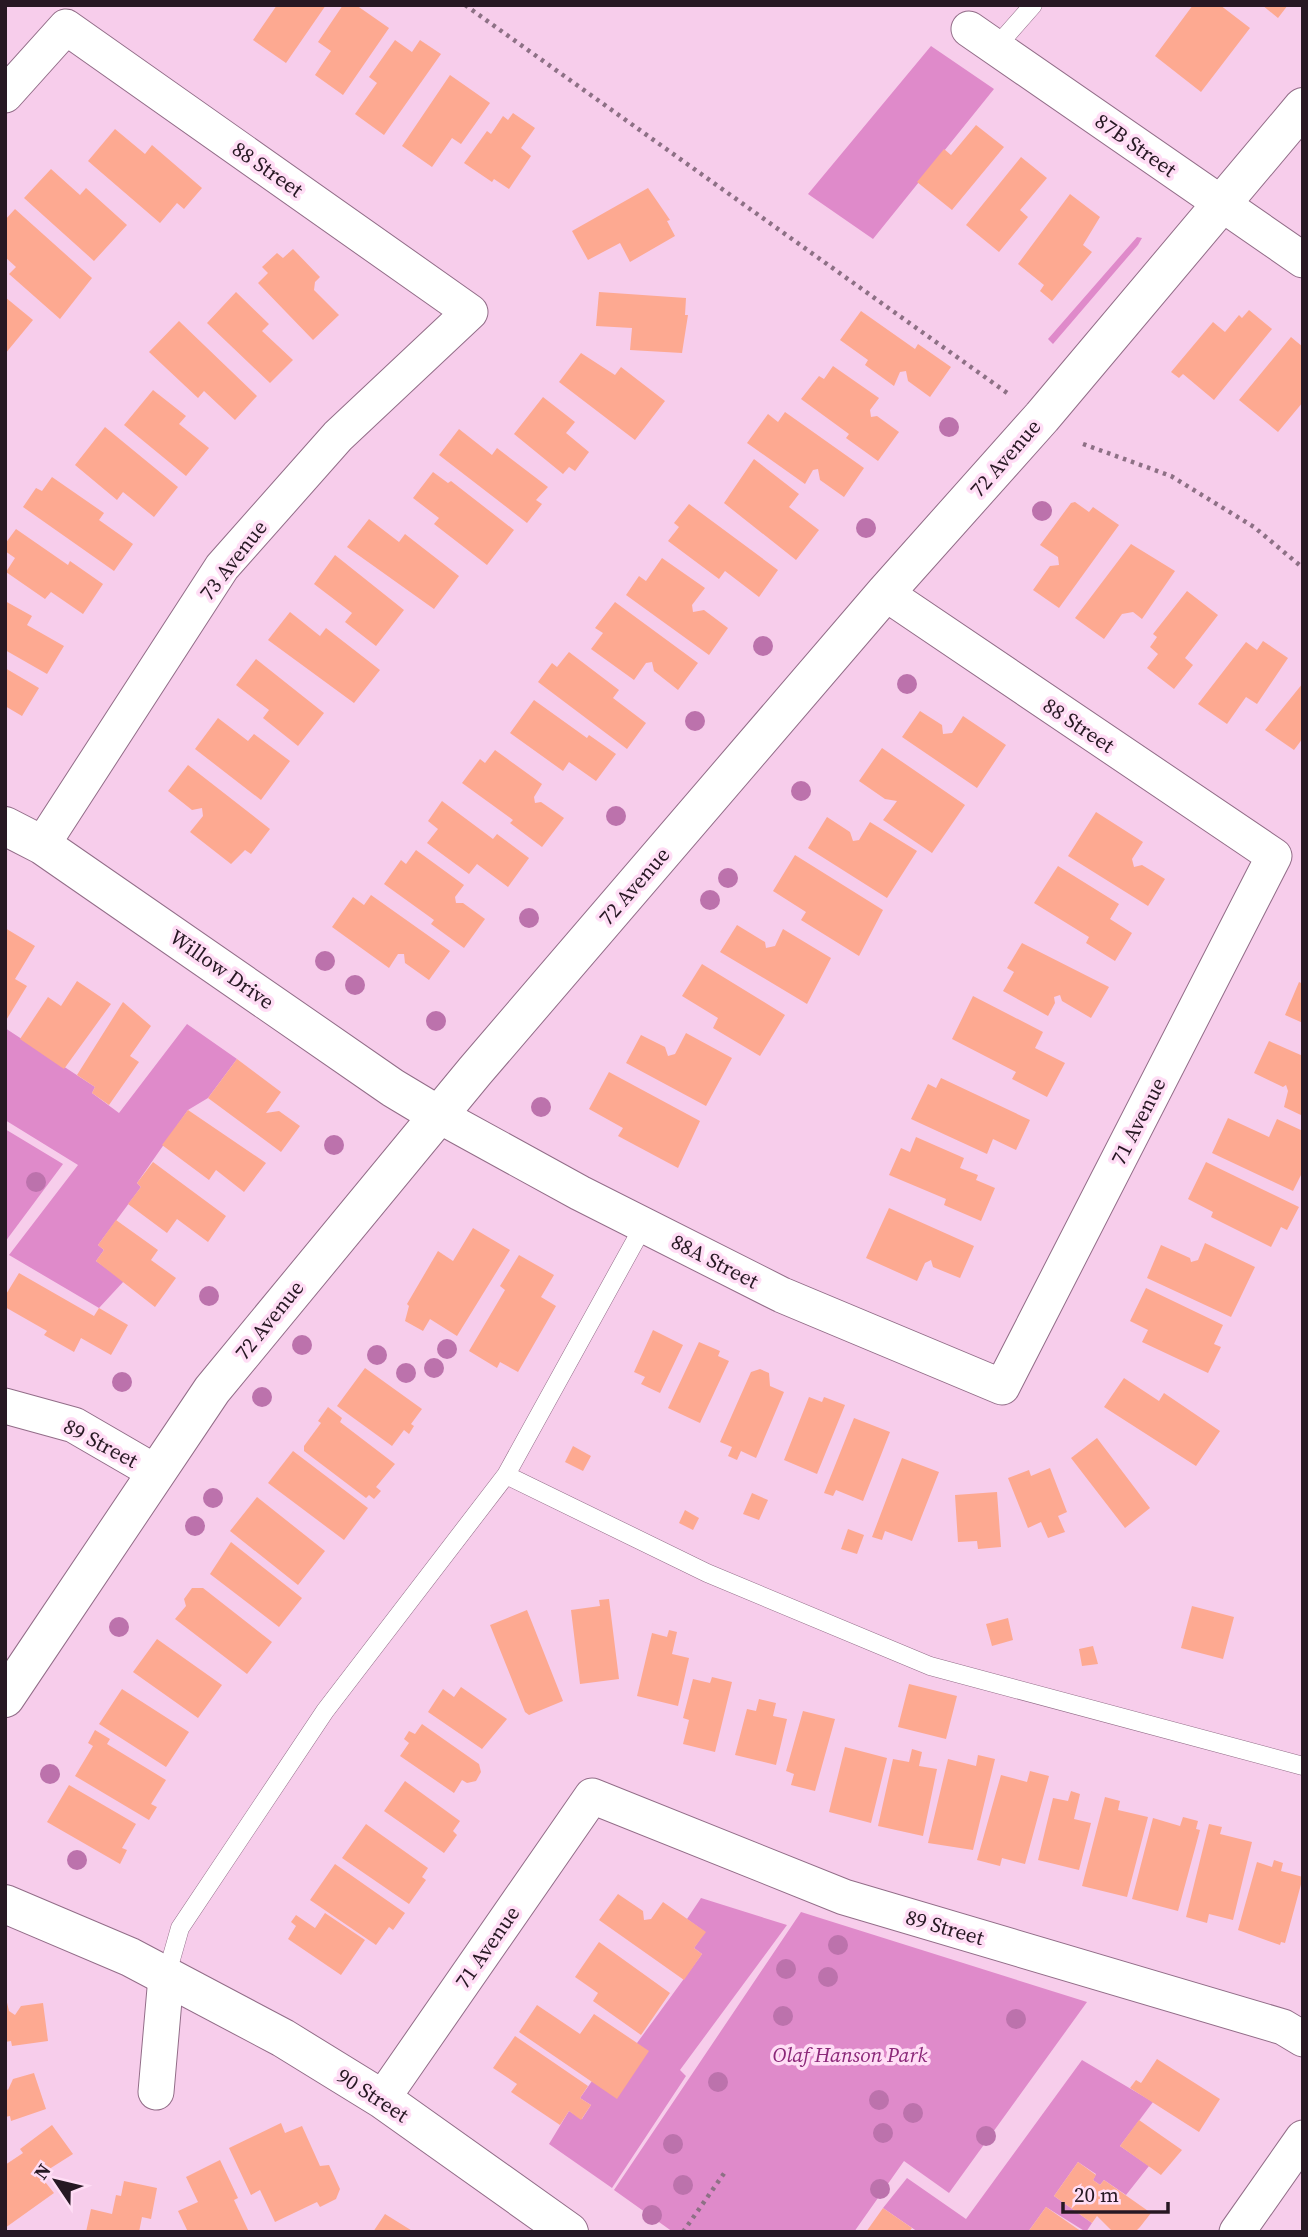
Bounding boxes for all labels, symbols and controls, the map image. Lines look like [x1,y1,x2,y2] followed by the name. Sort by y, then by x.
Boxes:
[1089,106,1183,184] street label: 87B Street
[227,134,309,204] street label: 88 Street
[963,413,1047,503] street label: 72 Avenue
[192,514,274,606] street label: 73 Avenue
[1038,691,1120,760] street label: 88 Street
[592,841,676,931] street label: 72 Avenue
[164,922,280,1016] street label: Willow Drive
[1104,1072,1172,1170] street label: 71 Avenue
[666,1227,764,1295] street label: 88A Street
[228,1274,310,1366] street label: 72 Avenue
[59,1411,143,1475] street label: 89 Street
[448,1900,526,1994] street label: 71 Avenue
[902,1902,988,1952] street label: 89 Street
[773,2040,927,2069] park label: Olaf Hanson Park
[331,2061,415,2129] street label: 90 Street
[21,2146,91,2216] north arrow
[27,2158,57,2184] text: N
[1063,2170,1168,2214] scale bar
[1074,2180,1119,2209] text: 20 m

